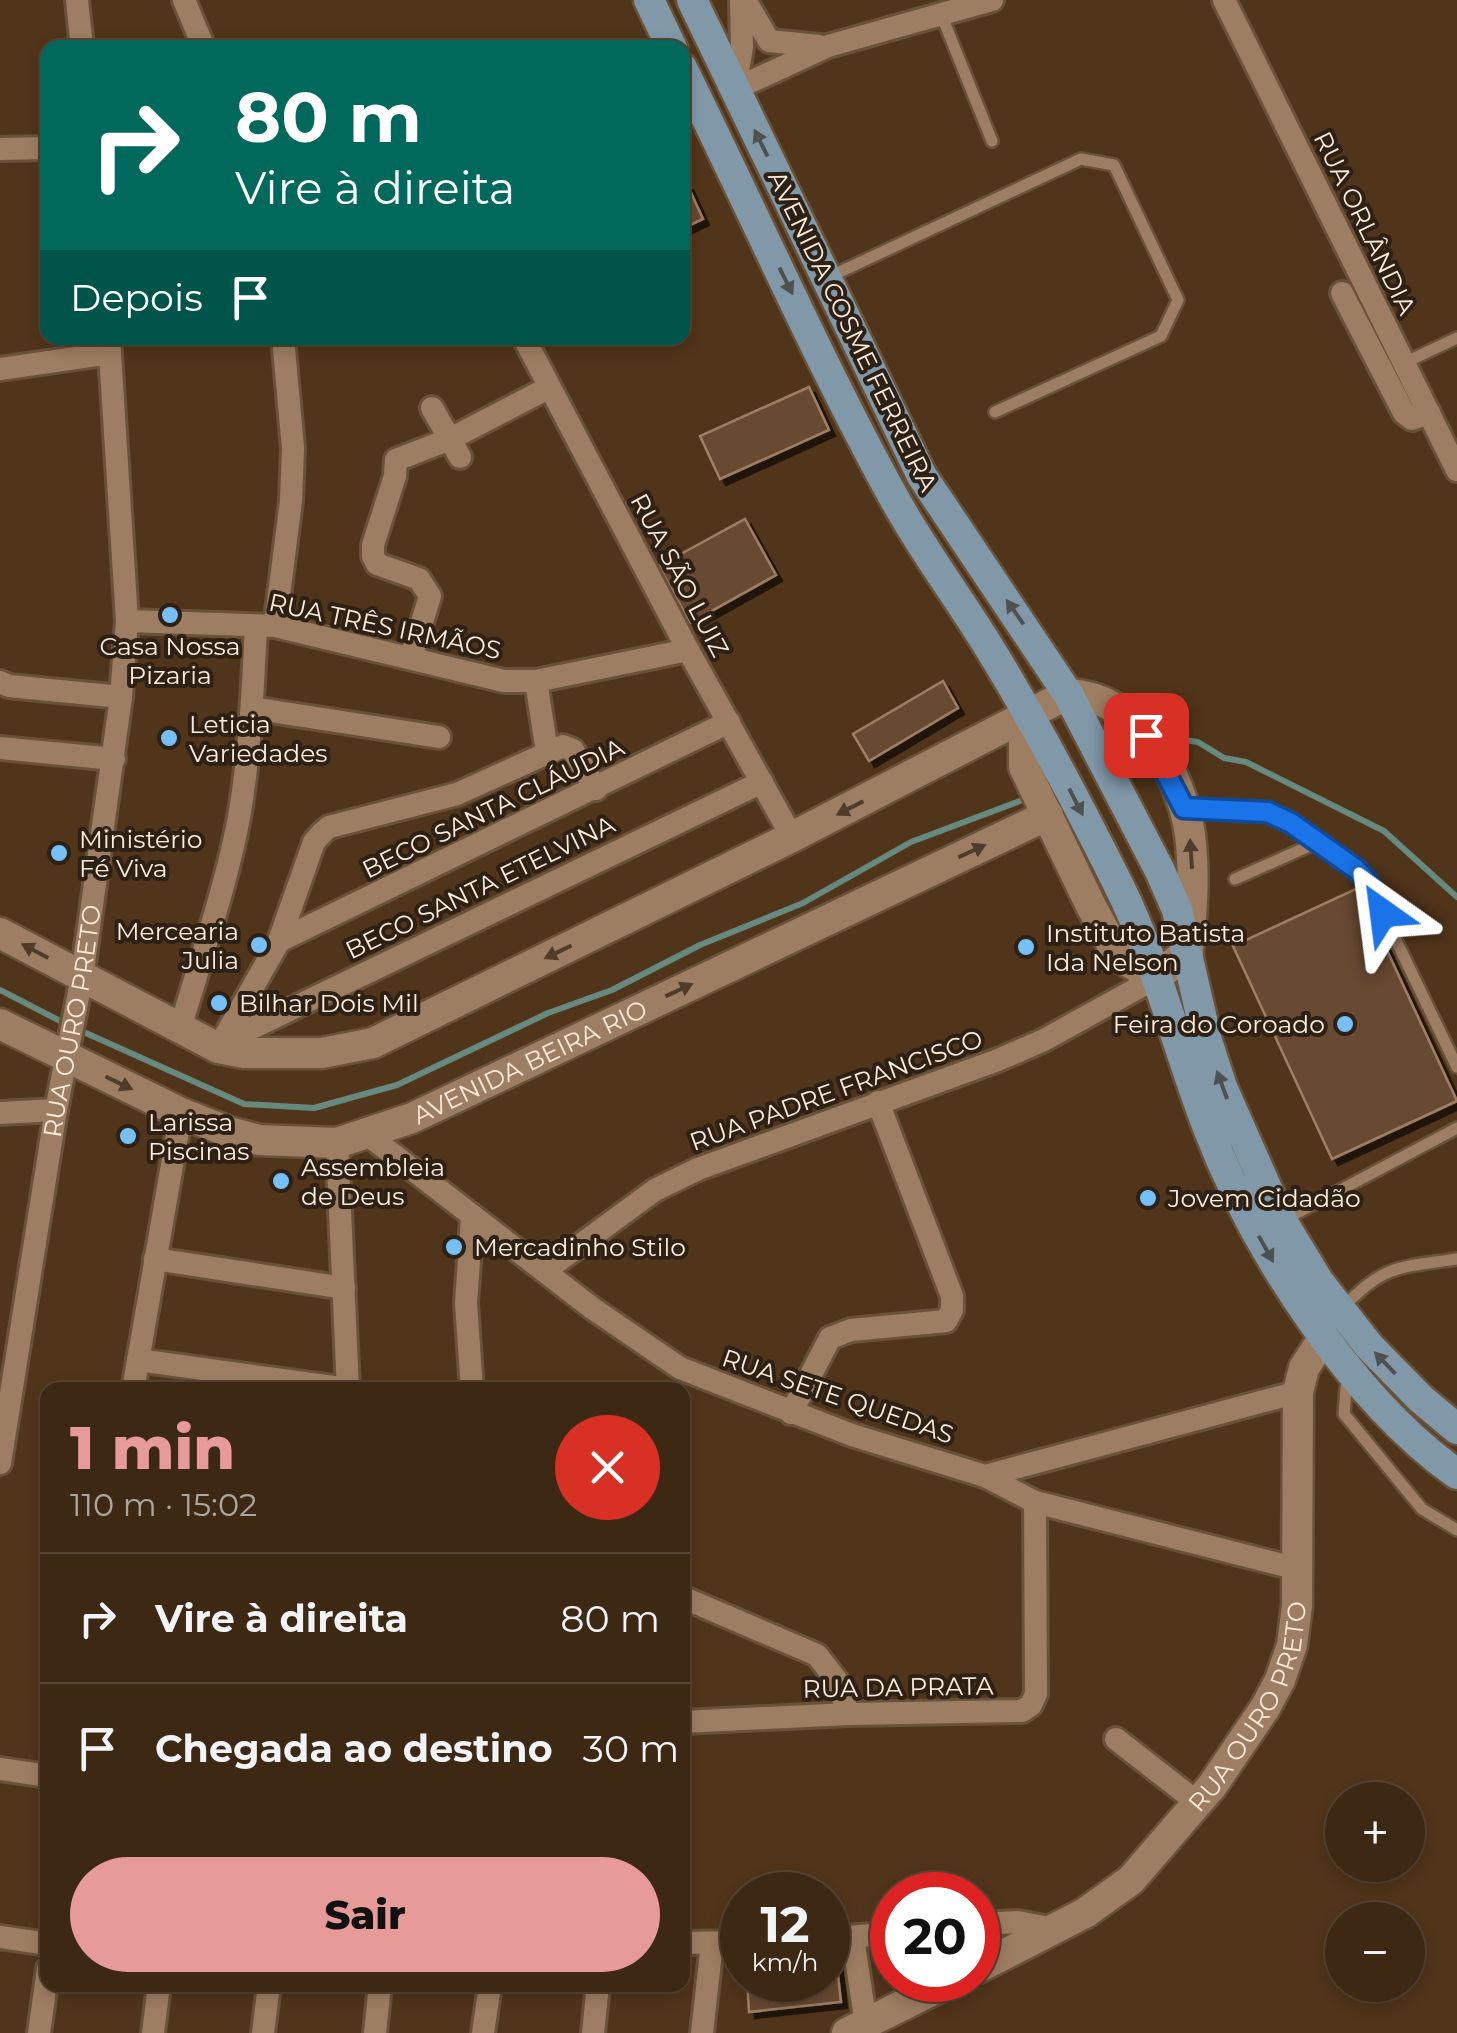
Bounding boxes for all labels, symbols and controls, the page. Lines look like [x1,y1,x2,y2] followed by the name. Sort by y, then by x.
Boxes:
[235,74,422,160] text: 80 m
[70,80,200,210] icon: right
[1308,126,1422,320] street label: RUA ORLÂNDIA
[752,128,769,157] one-way arrow
[235,160,515,215] text: Vire à direita
[762,166,944,496] street label: AVENIDA COSME FERREIRA
[778,267,795,296] one-way arrow
[223,270,278,325] icon: arrive
[70,274,203,321] text: Depois
[624,488,736,662] street label: RUA SÃO LUIZ
[266,587,504,665] street label: RUA TRÊS IRMÃOS
[1006,599,1025,626] one-way arrow
[159,604,181,626] marker: Casa Nossa Pizaria
[100,631,240,690] place label: Casa Nossa Pizaria
[1104,693,1189,778] pin
[1119,708,1174,763] icon: arrive
[189,709,327,768] place label: Leticia Variedades
[158,727,180,749] marker: Leticia Variedades
[357,731,629,884] street label: BECO SANTA CLÁUDIA
[1067,788,1084,817] one-way arrow
[835,799,864,816] one-way arrow
[341,809,619,965] street label: BECO SANTA ETELVINA
[79,824,202,883] place label: Ministério Fé Viva
[1183,837,1199,869] one-way arrow
[48,842,70,864] marker: Ministério Fé Viva
[958,842,987,859] one-way arrow
[1331,861,1435,965] position arrow
[37,903,107,1139] street label: RUA OURO PRETO
[116,916,239,975] place label: Mercearia Julia
[1046,918,1245,977] place label: Instituto Batista Ida Nelson
[248,934,270,956] marker: Mercearia Julia
[1015,936,1037,958] marker: Instituto Batista Ida Nelson
[21,943,50,960] one-way arrow
[543,943,572,960] one-way arrow
[665,982,694,999] one-way arrow
[239,988,419,1018] place label: Bilhar Dois Mil
[208,992,230,1014] marker: Bilhar Dois Mil
[408,993,652,1130] street label: AVENIDA BEIRA RIO
[1113,1009,1325,1039] place label: Feira do Coroado
[1334,1013,1356,1035] marker: Feira do Coroado
[686,1023,986,1157] street label: RUA PADRE FRANCISCO
[1214,1069,1229,1099] one-way arrow
[105,1074,134,1091] one-way arrow
[148,1107,249,1166] place label: Larissa Piscinas
[117,1125,139,1147] marker: Larissa Piscinas
[301,1152,445,1211] place label: Assembleia de Deus
[270,1170,292,1192] marker: Assembleia de Deus
[1167,1183,1361,1213] place label: Jovem Cidadão
[1137,1187,1159,1209] marker: Jovem Cidadão
[474,1232,686,1262] place label: Mercadinho Stilo
[1258,1234,1275,1263] one-way arrow
[443,1236,465,1258] marker: Mercadinho Stilo
[718,1342,958,1450] street label: RUA SETE QUEDAS
[1374,1351,1397,1375] one-way arrow
[70,1411,235,1484] text: 1 min
[555,1415,660,1520] button: close
[70,1485,257,1524] text: 110 m · 15:02
[70,1591,125,1646] icon: right
[155,1595,408,1642] text: Vire à direita
[560,1595,660,1642] text: 80 m
[1182,1599,1312,1818] street label: RUA OURO PRETO
[802,1670,994,1704] street label: RUA DA PRATA
[70,1721,125,1776] icon: arrive
[155,1725,553,1772] text: Chegada ao destino
[583,1725,679,1772] text: 30 m
[1325,1782,1425,2002] map controls
[1325,1782,1425,1882] button: +
[70,1857,660,1972] button: Sair
[870,1872,1000,2002] speed limit sign: 20
[760,1894,810,1955] text: 12
[1325,1902,1425,2002] button: −
[752,1947,818,1977] text: km/h

